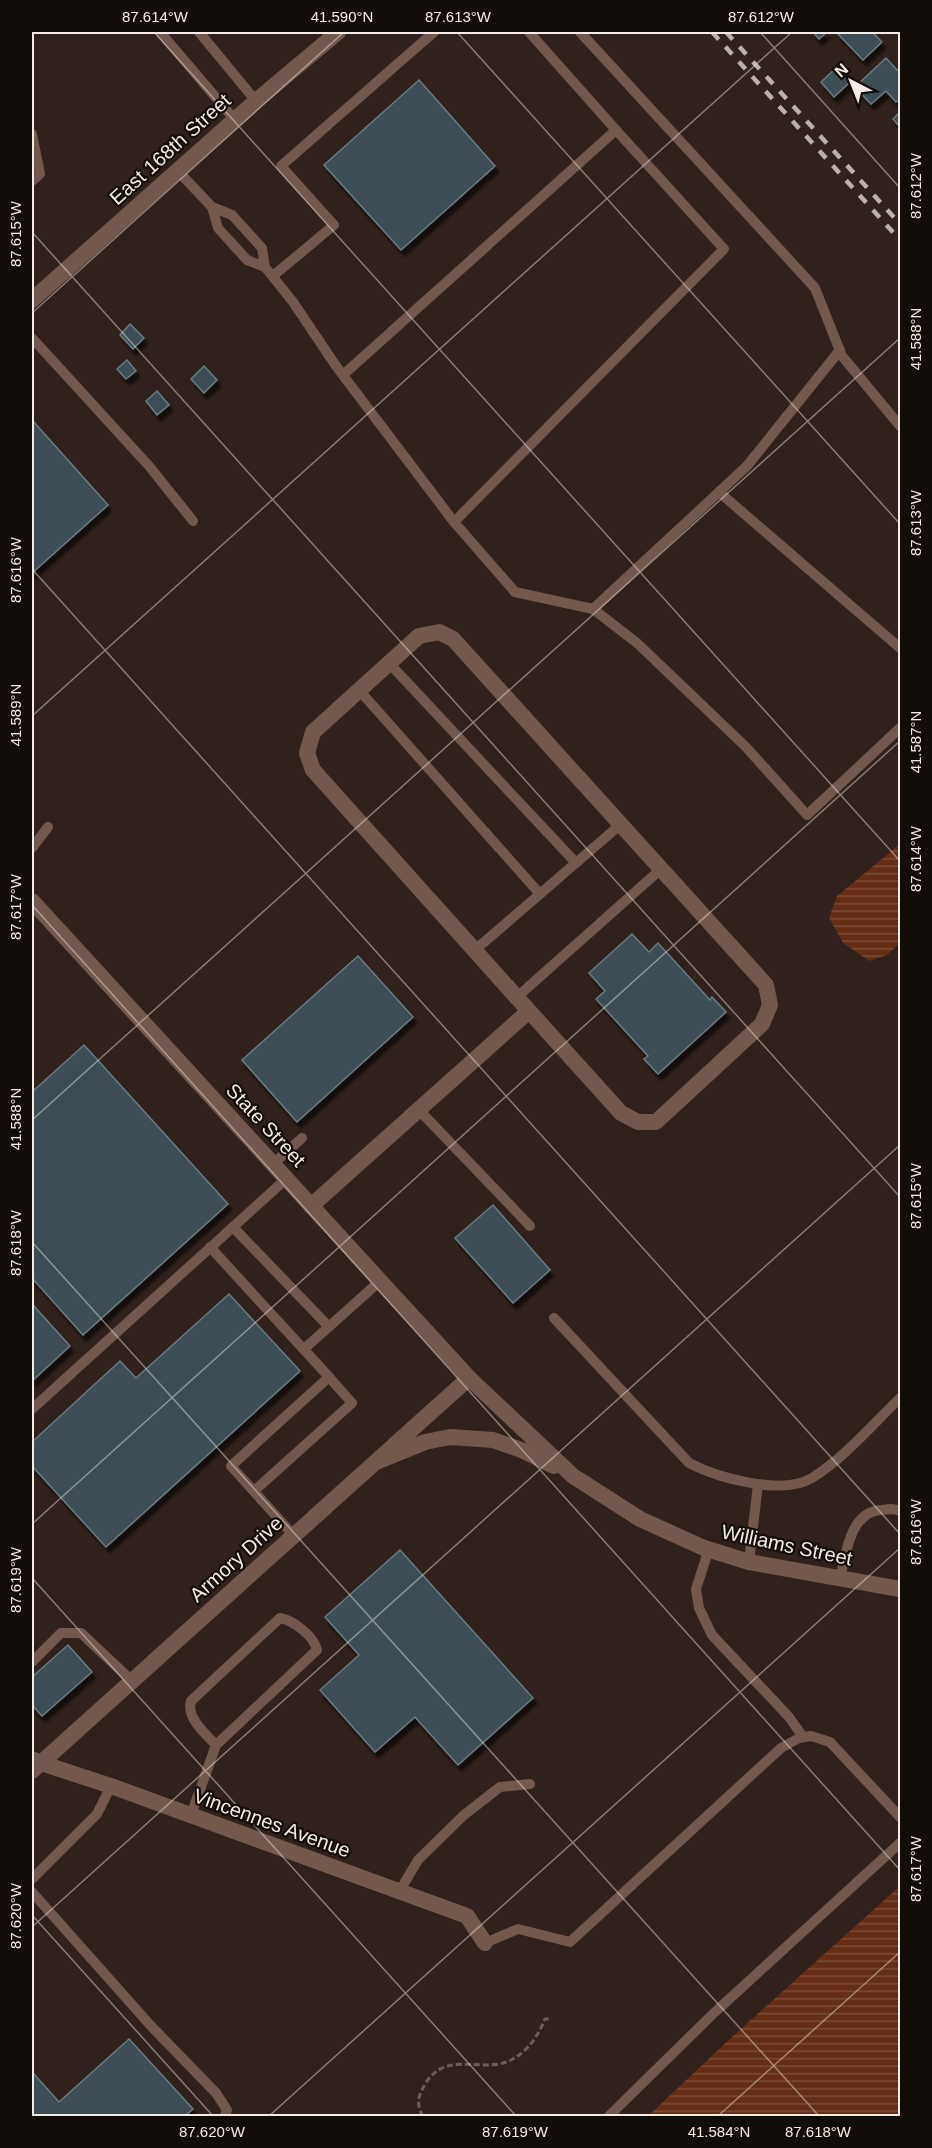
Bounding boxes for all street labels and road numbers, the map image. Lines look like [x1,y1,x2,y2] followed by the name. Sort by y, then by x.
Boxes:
[105,89,235,209] street label: East 168th Street
[222,1079,310,1171] street label: State Street
[185,1512,287,1606] street label: Armory Drive
[719,1520,855,1570] street label: Williams Street
[191,1784,353,1862] street label: Vincennes Avenue

